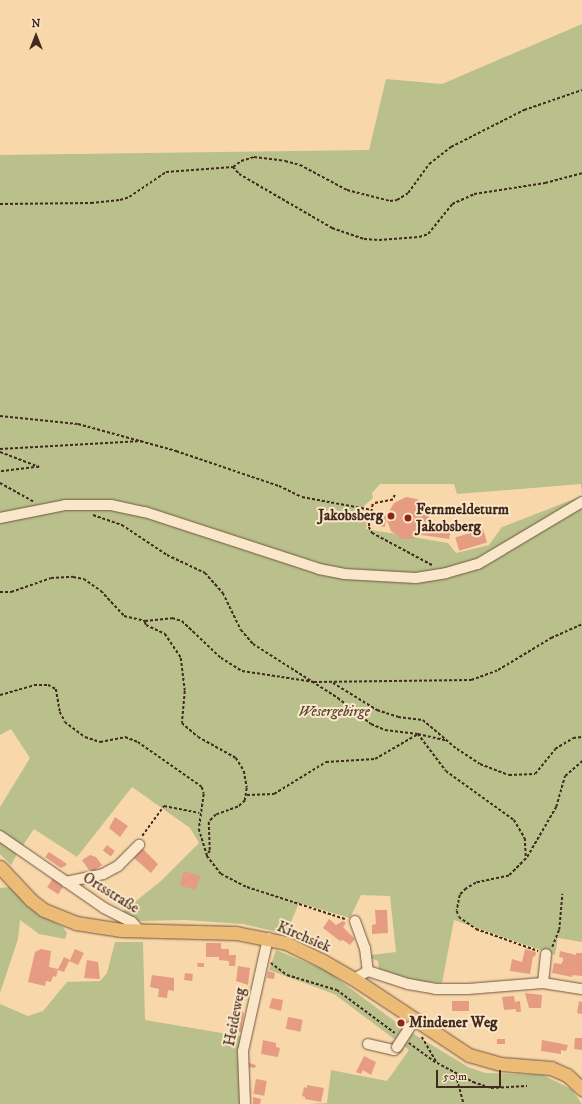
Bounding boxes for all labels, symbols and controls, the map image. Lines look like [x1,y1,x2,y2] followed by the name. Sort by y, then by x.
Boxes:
[16,16,56,56] north arrow
[31,17,41,31] text: N
[416,500,509,535] place label: Fernmeldeturm Jakobsberg
[318,507,383,525] place label: Jakobsberg
[386,511,396,521] marker: Jakobsberg
[403,513,413,523] marker: Fernmeldeturm Jakobsberg
[298,703,370,721] park label: Wesergebirge
[79,869,143,917] street label: Ortsstraße
[274,918,334,956] street label: Kirchsiek
[221,986,249,1048] street label: Heideweg
[409,1014,497,1032] place label: Mindener Weg
[396,1018,406,1028] marker: Mindener Weg
[438,1062,503,1088] scale bar
[443,1069,467,1084] text: 50 m

